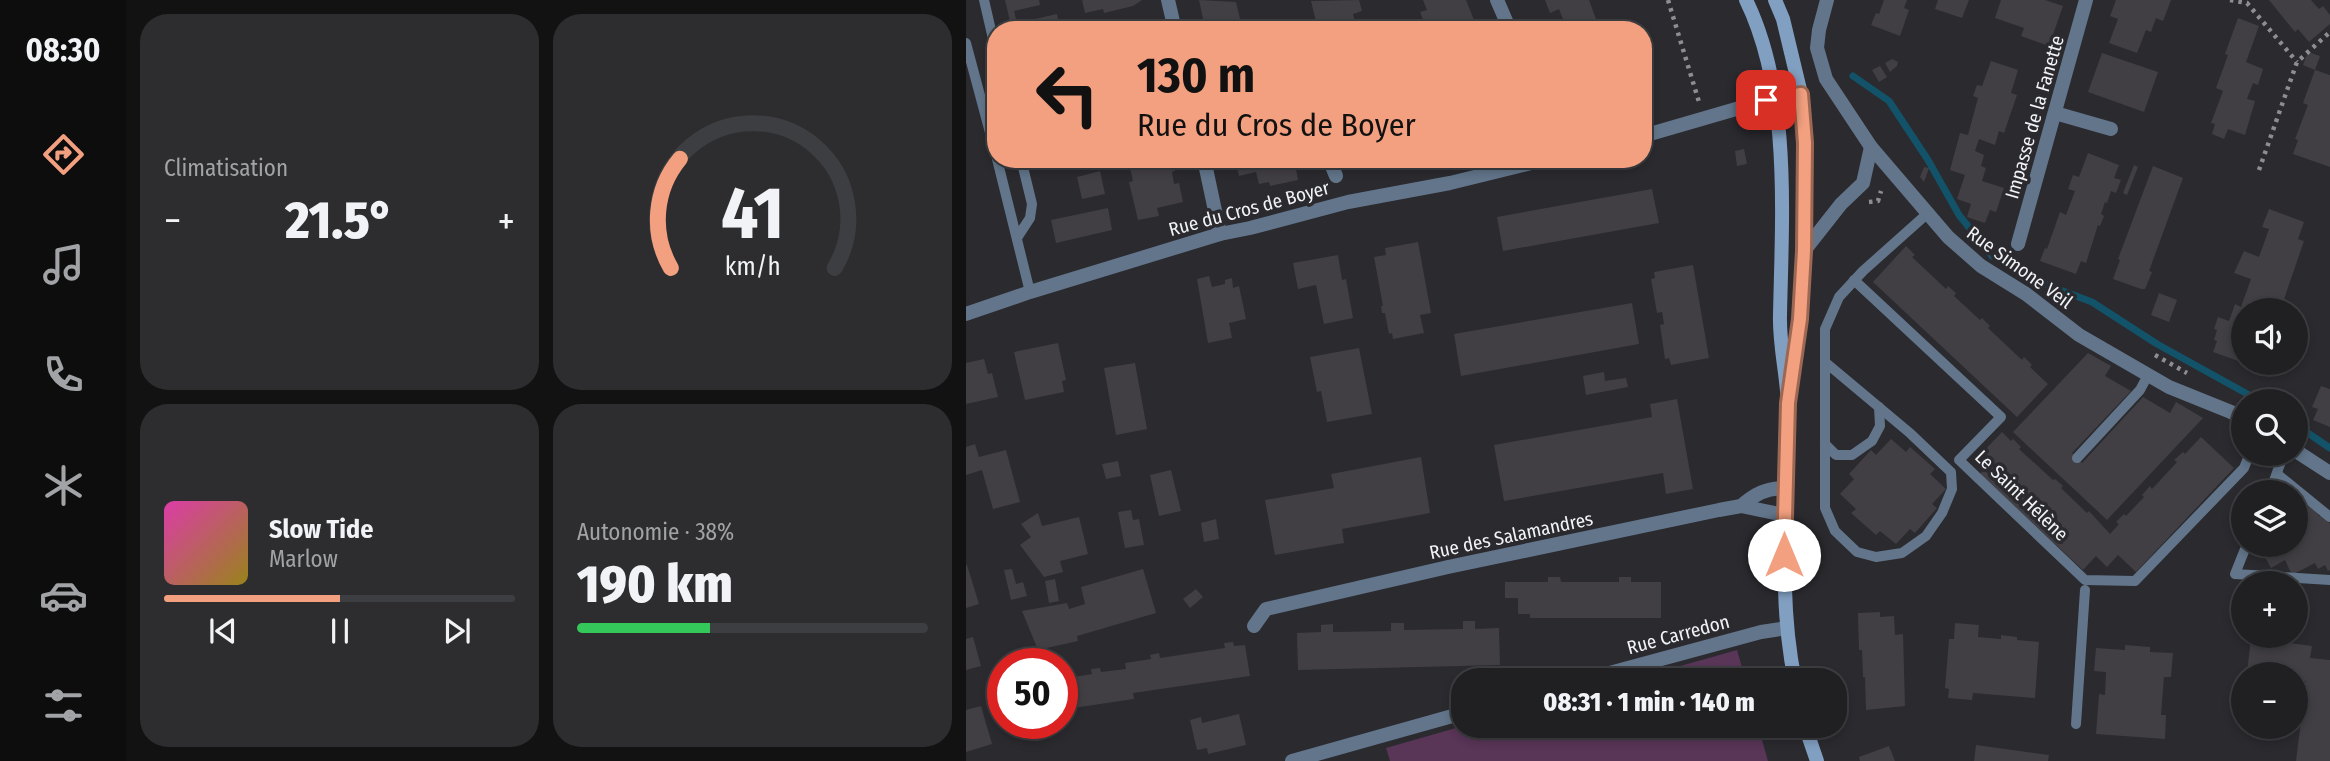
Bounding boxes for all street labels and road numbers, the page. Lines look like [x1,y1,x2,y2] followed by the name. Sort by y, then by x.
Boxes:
[2000,33,2069,201] street label: Impasse de la Fanette
[1166,176,1332,241] street label: Rue du Cros de Boyer
[1962,221,2077,314] street label: Rue Simone Veil
[1970,445,2073,546] street label: Le Saint Hélène
[1427,507,1595,564] street label: Rue des Salamandres
[1624,610,1732,659] street label: Rue Carredon

